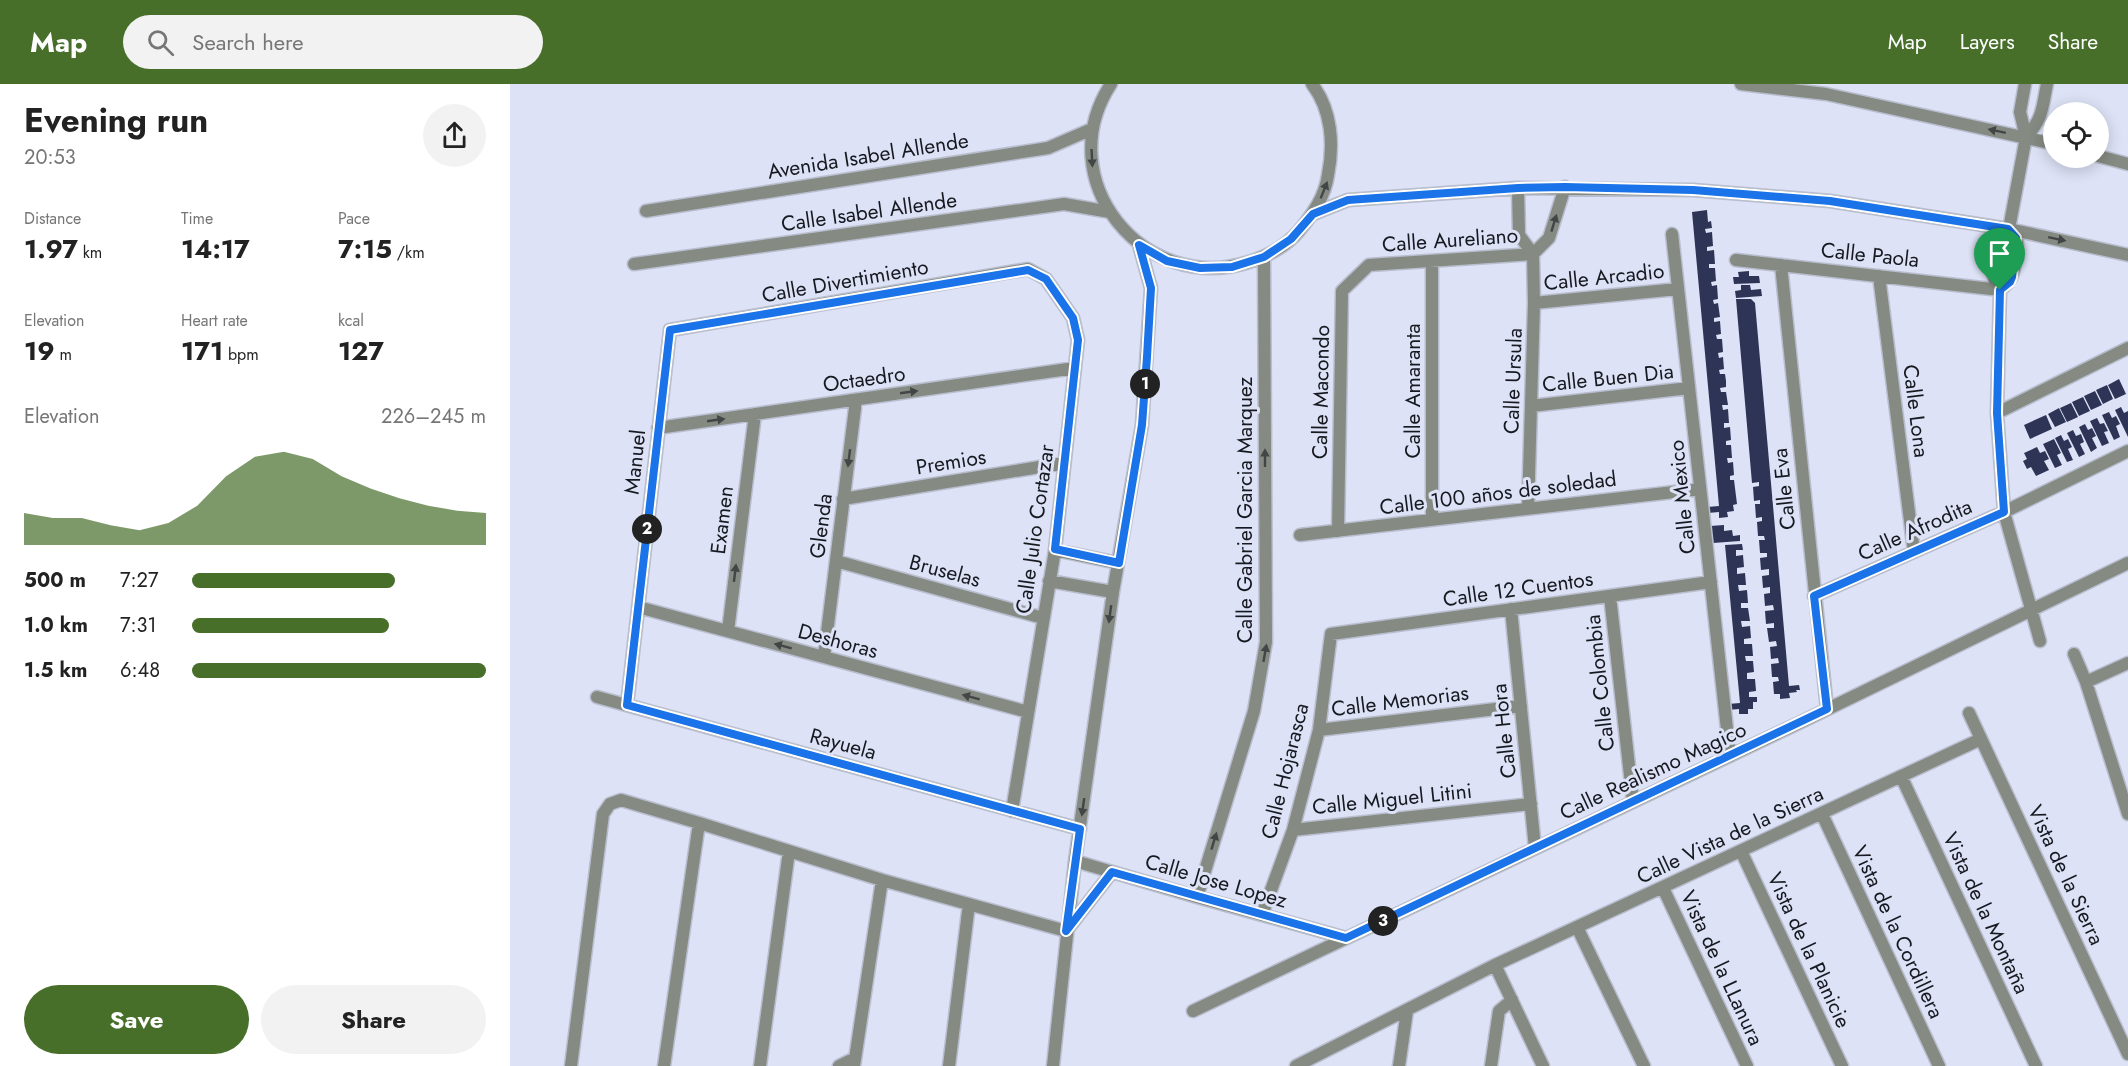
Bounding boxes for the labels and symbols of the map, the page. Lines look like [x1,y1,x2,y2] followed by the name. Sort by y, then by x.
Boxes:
[765,125,971,187] street label: Avenida Isabel Allende
[1987,126,2006,135] one-way arrow
[1088,149,1097,168] one-way arrow
[1319,181,1329,199] one-way arrow
[779,185,959,239] street label: Calle Isabel Allende
[1550,214,1559,232] one-way arrow
[1381,220,1519,260] street label: Calle Aureliano
[1974,228,2025,290] pin
[1819,235,1921,275] street label: Calle Paola
[2048,235,2066,245] one-way arrow
[759,252,931,310] street label: Calle Divertimiento
[1542,256,1666,298] street label: Calle Arcadio
[1398,323,1428,459] street label: Calle Amaranta
[1305,325,1337,459] street label: Calle Macondo
[1496,327,1530,435] street label: Calle Ursula
[1541,356,1675,400] street label: Calle Buen Dia
[821,358,907,400] street label: Octaedro
[1895,363,1937,459] street label: Calle Lona
[1130,369,1160,399] pin: 1
[1230,376,1260,643] street label: Calle Gabriel Garcia Marquez
[900,388,919,397] one-way arrow
[707,415,726,424] one-way arrow
[617,428,653,496] street label: Manuel
[1661,438,1703,556] street label: Calle Mexico
[914,442,988,482] street label: Premios
[1008,442,1062,616] street label: Calle Julio Cortazar
[1765,447,1803,531] street label: Calle Eva
[844,448,853,467] one-way arrow
[1260,449,1270,468] one-way arrow
[1378,464,1618,522] street label: Calle 100 años de soledad
[703,484,741,556] street label: Examen
[1853,491,1977,569] street label: Calle Afrodita
[802,492,840,560] street label: Glenda
[632,514,662,544] pin: 2
[906,547,984,595] street label: Bruselas
[731,563,740,582] one-way arrow
[1441,564,1595,614] street label: Calle 12 Cuentos
[1106,604,1115,623] one-way arrow
[1578,613,1622,753] street label: Calle Colombia
[795,616,881,666] street label: Deshoras
[774,641,792,650] one-way arrow
[1260,643,1269,662] one-way arrow
[1330,678,1470,724] street label: Calle Memorias
[1484,682,1524,780] street label: Calle Hora
[962,692,980,701] one-way arrow
[1254,700,1316,842] street label: Calle Hojarasca
[1555,715,1751,827] street label: Calle Realismo Magico
[806,721,880,767] street label: Rayuela
[1311,776,1473,822] street label: Calle Miguel Litini
[1632,778,1828,892] street label: Calle Vista de la Sierra
[1079,797,1088,816] one-way arrow
[2020,800,2112,950] street label: Vista de la Sierra
[1935,827,2037,999] street label: Vista de la Montaña
[1210,832,1219,850] one-way arrow
[1845,841,1951,1023] street label: Vista de la Cordillera
[1142,846,1291,916] street label: Calle Jose Lopez
[1760,867,1858,1033] street label: Vista de la Planicie
[1673,886,1771,1050] street label: Vista de la LLanura
[1368,906,1398,936] pin: 3

